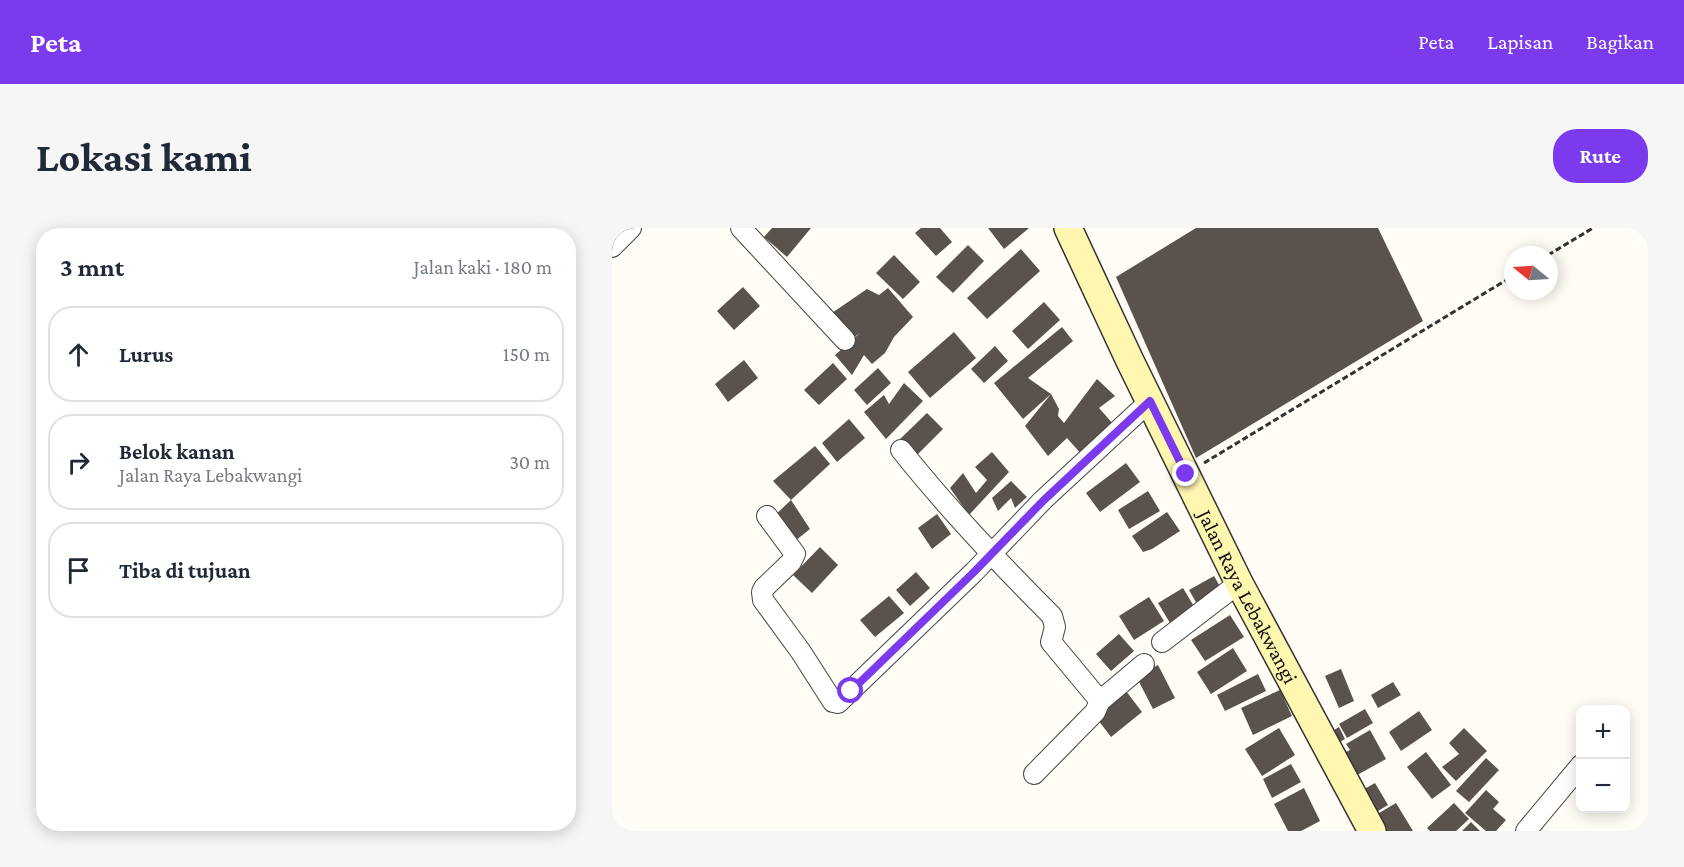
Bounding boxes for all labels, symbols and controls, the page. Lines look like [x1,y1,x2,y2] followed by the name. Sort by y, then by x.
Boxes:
[30,27,82,58] text: Peta
[1418,30,1454,54] text: Peta
[1487,30,1553,54] text: Lapisan
[1586,30,1654,54] text: Bagikan
[1553,129,1648,183] button: Rute
[36,133,252,180] text: Lokasi kami
[1504,246,1558,300] north arrow
[60,253,124,282] text: 3 mnt
[413,256,552,278] text: Jalan kaki · 180 m
[62,338,95,371] icon: ahead
[119,342,173,367] text: Lurus
[503,343,550,365] text: 150 m
[119,439,235,464] text: Belok kanan
[62,446,95,479] icon: right
[509,451,550,473] text: 30 m
[1172,460,1198,486] route end
[119,464,302,486] text: Jalan Raya Lebakwangi
[1192,504,1303,688] street label: Jalan Raya Lebakwangi
[62,554,95,587] icon: arrive
[119,558,251,583] text: Tiba di tujuan
[837,677,863,703] route start
[1576,705,1630,813] map controls
[1576,705,1630,759] button: +
[1576,759,1630,813] button: −

